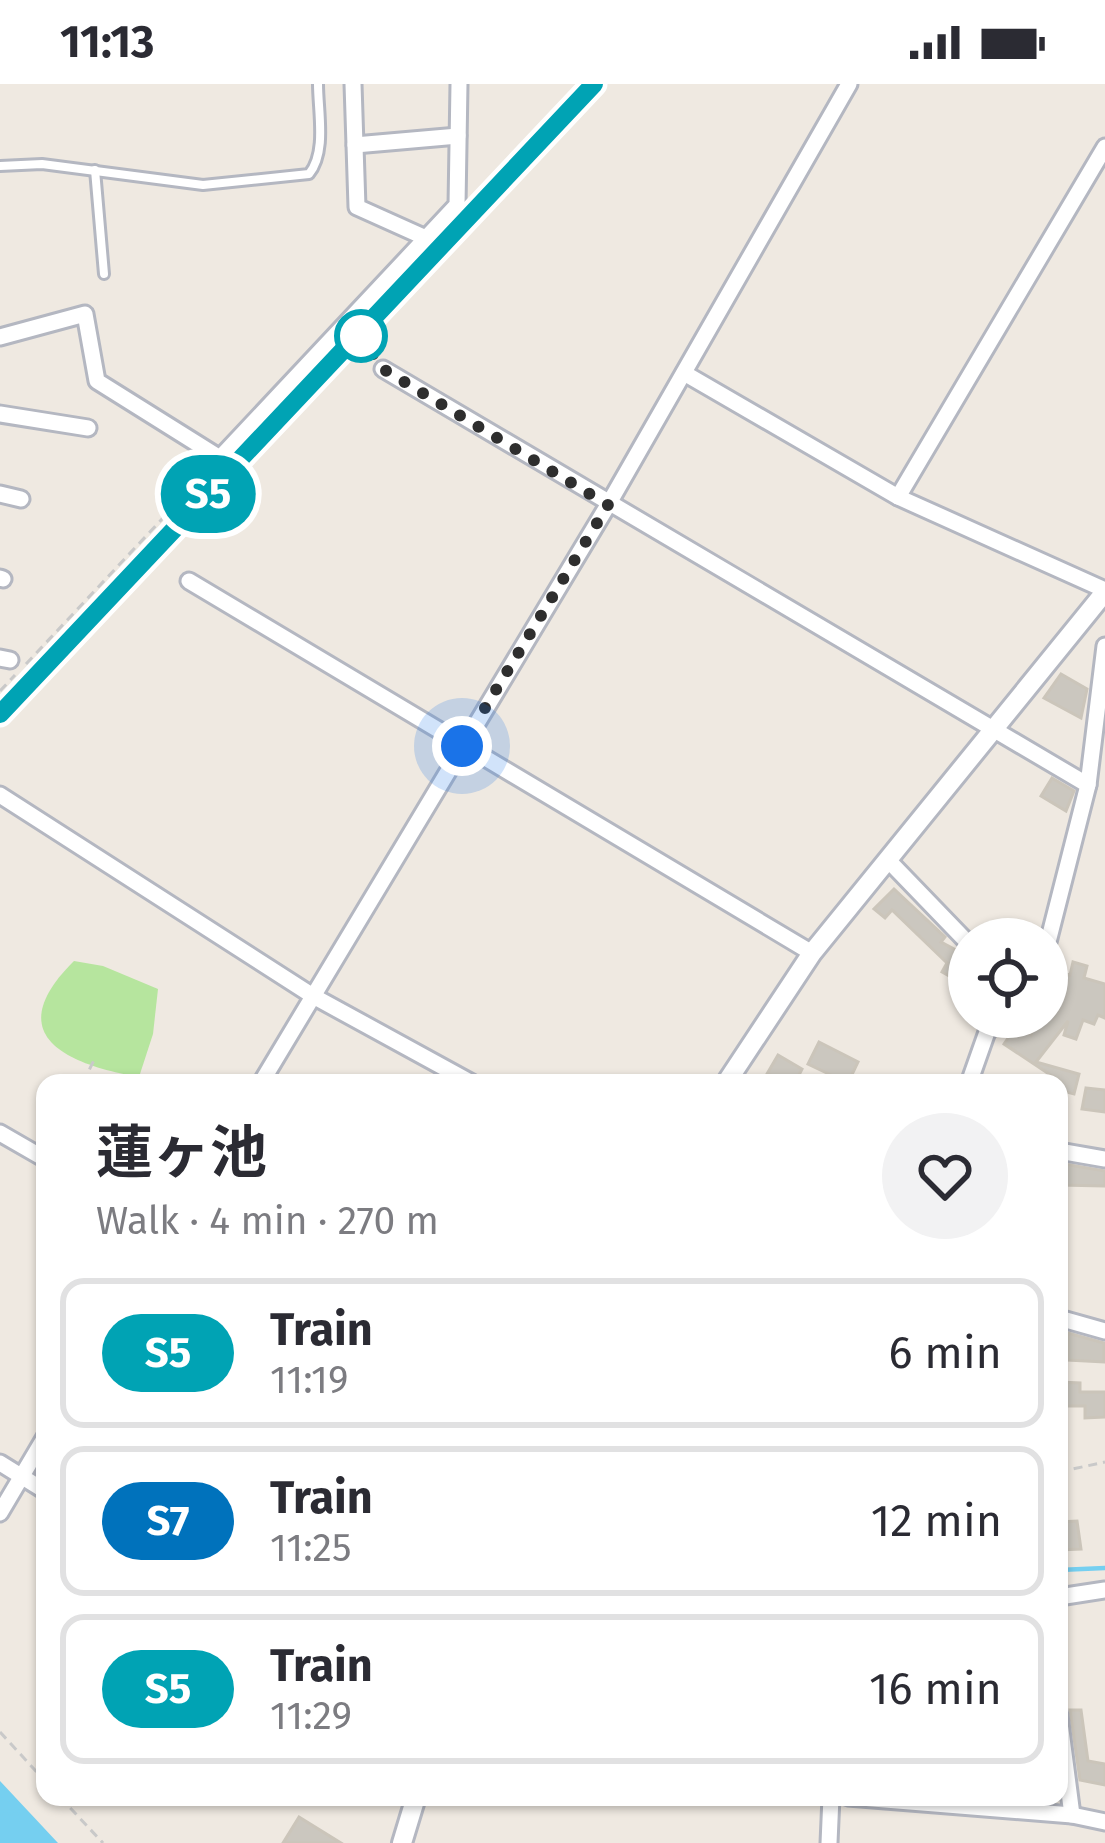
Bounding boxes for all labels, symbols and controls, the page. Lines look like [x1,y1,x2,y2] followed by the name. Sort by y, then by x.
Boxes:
[60,15,155,69] text: 11:13
[336,311,386,361] unlabelled marker
[154,455,262,533] line badge: S5
[185,469,231,519] text: S5
[432,716,492,776] your location
[948,918,1068,1038] map controls
[948,918,1068,1038] button: locate
[882,1113,1008,1239] button: heart
[96,1119,267,1187] text: 蓮ヶ池
[96,1198,439,1244] text: Walk · 4 min · 270 m
[270,1303,373,1357] text: Train
[888,1326,1002,1380] text: 6 min
[145,1328,191,1378] text: S5
[270,1357,348,1403] text: 11:19
[270,1471,373,1525] text: Train
[871,1494,1002,1548] text: 12 min
[147,1496,189,1546] text: S7
[270,1525,351,1571] text: 11:25
[270,1639,373,1693] text: Train
[869,1662,1002,1716] text: 16 min
[145,1664,191,1714] text: S5
[270,1693,352,1739] text: 11:29

